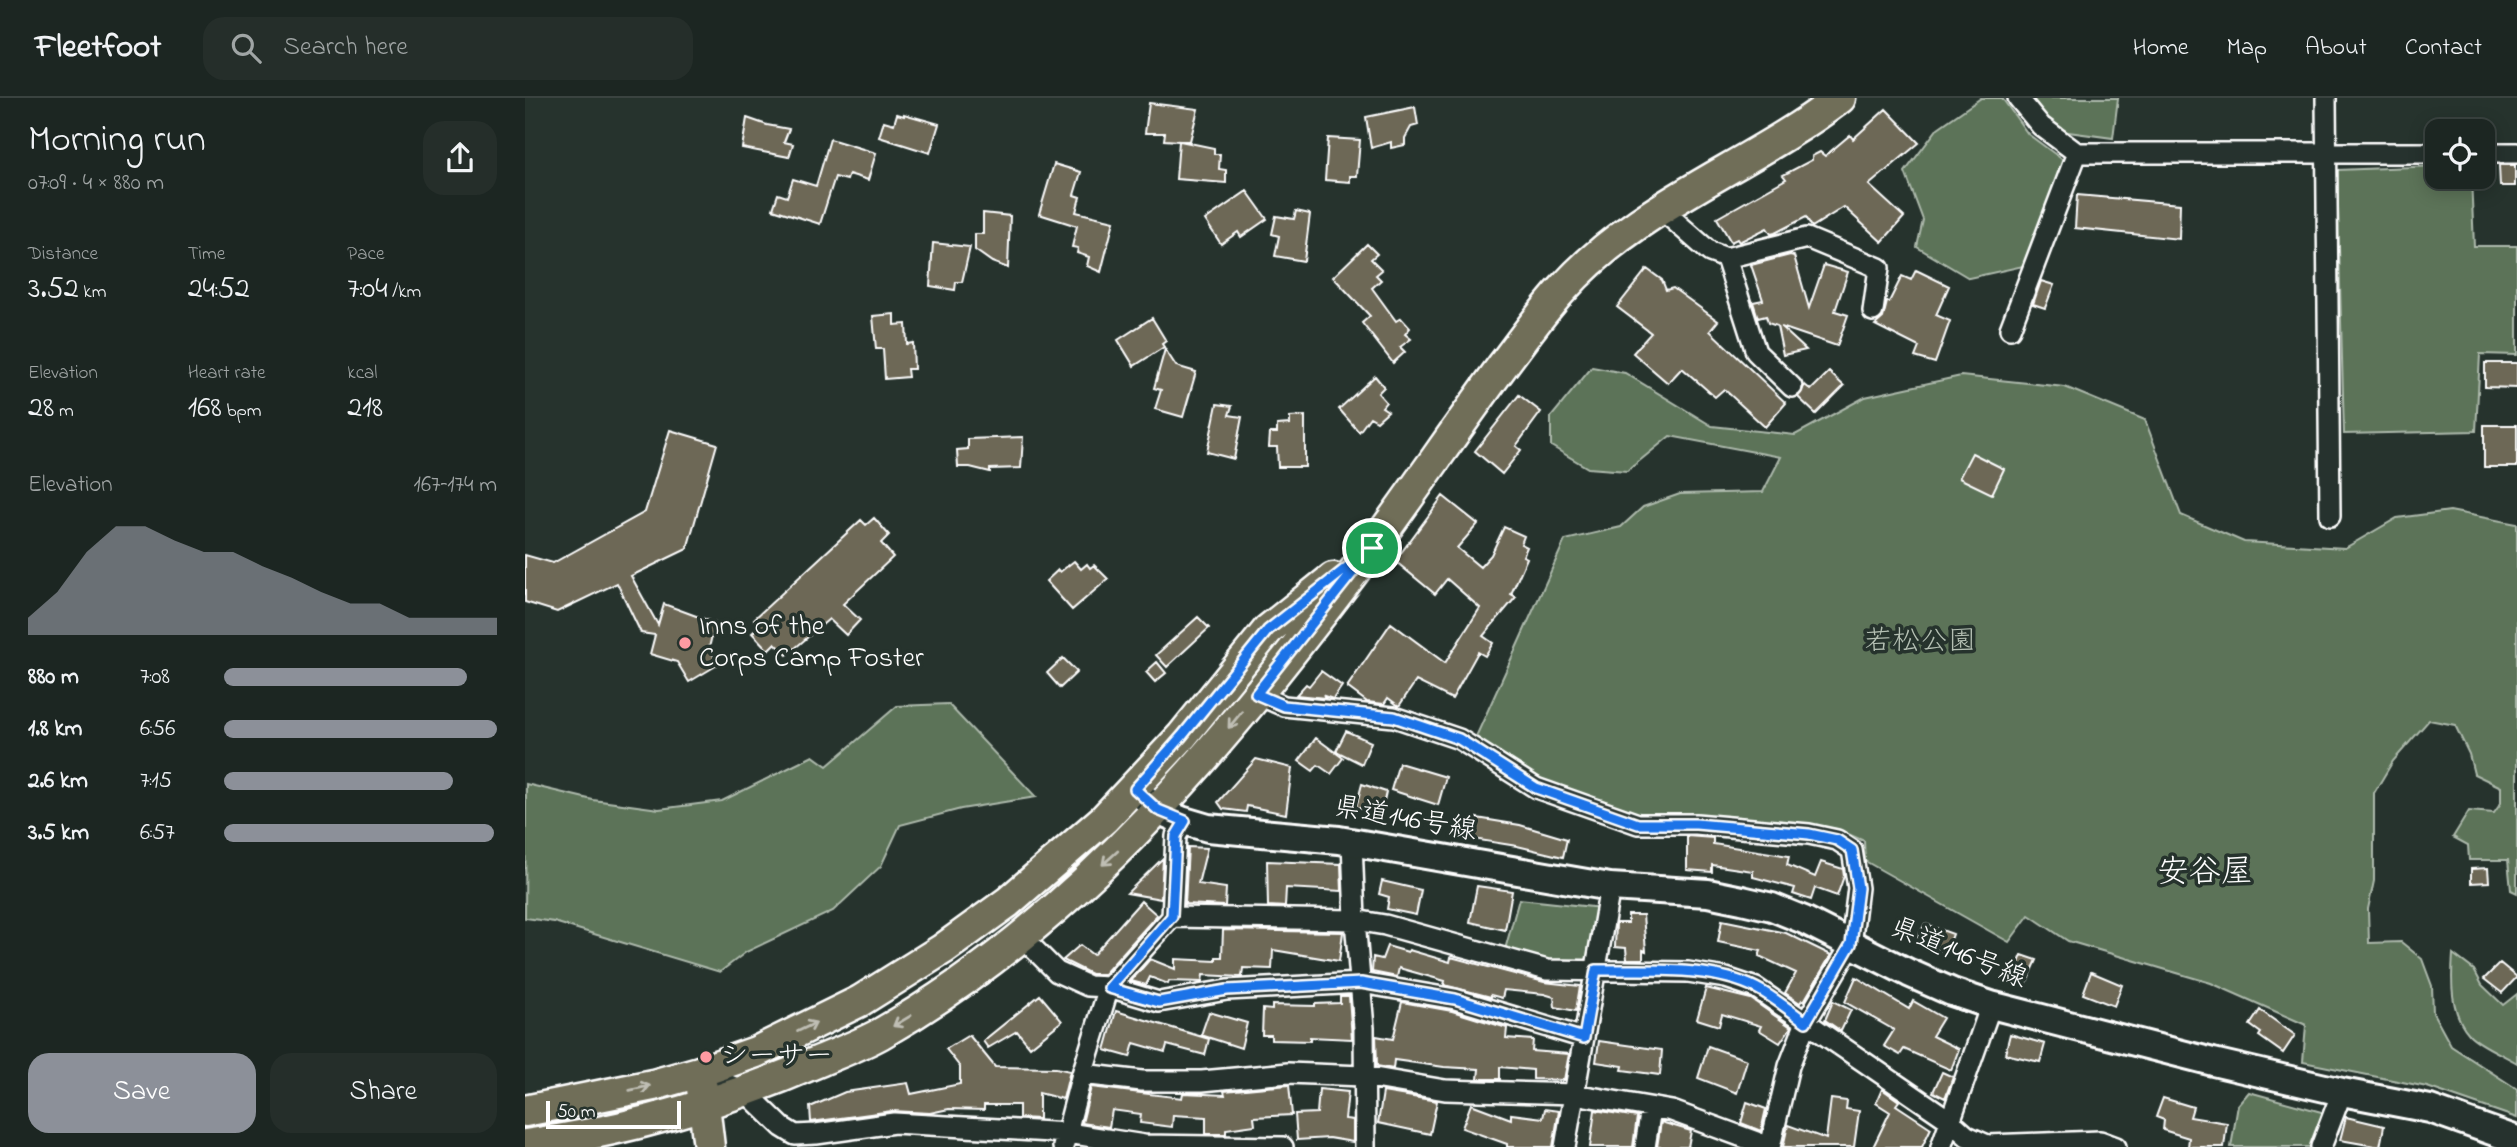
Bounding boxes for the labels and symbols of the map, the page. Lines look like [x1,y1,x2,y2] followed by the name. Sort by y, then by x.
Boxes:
[1342,518,1402,578] pin
[699,607,924,680] place label: Inns of the Corps Camp Foster
[1864,622,1976,663] park label: 若松公園
[677,635,693,651] marker: Inns of the Corps Camp Foster
[1228,710,1243,728] one-way arrow
[1330,787,1480,853] street label: 県道146号線
[1101,850,1119,866] one-way arrow
[2157,850,2253,897] district label: 安谷屋
[1883,908,2033,1000] street label: 県道146号線
[892,1014,912,1028] one-way arrow
[796,1019,817,1033] one-way arrow
[720,1037,833,1078] place label: シーサー
[698,1049,714,1065] marker: シーサー
[628,1081,651,1094] one-way arrow
[546,1098,681,1130] scale bar

